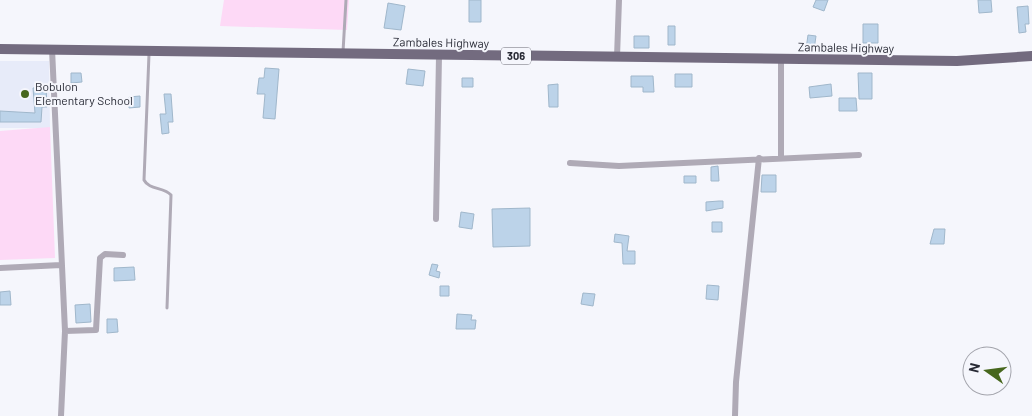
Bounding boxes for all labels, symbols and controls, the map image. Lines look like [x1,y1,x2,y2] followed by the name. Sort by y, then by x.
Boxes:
[393,34,490,50] street label: Zambales Highway
[798,39,895,55] street label: Zambales Highway
[501,48,531,64] road number: 306
[35,79,133,107] place label: Bobulon Elementary School
[19,88,31,100] marker: Bobulon Elementary School
[962,346,1012,396] north arrow
[965,361,983,374] text: N

